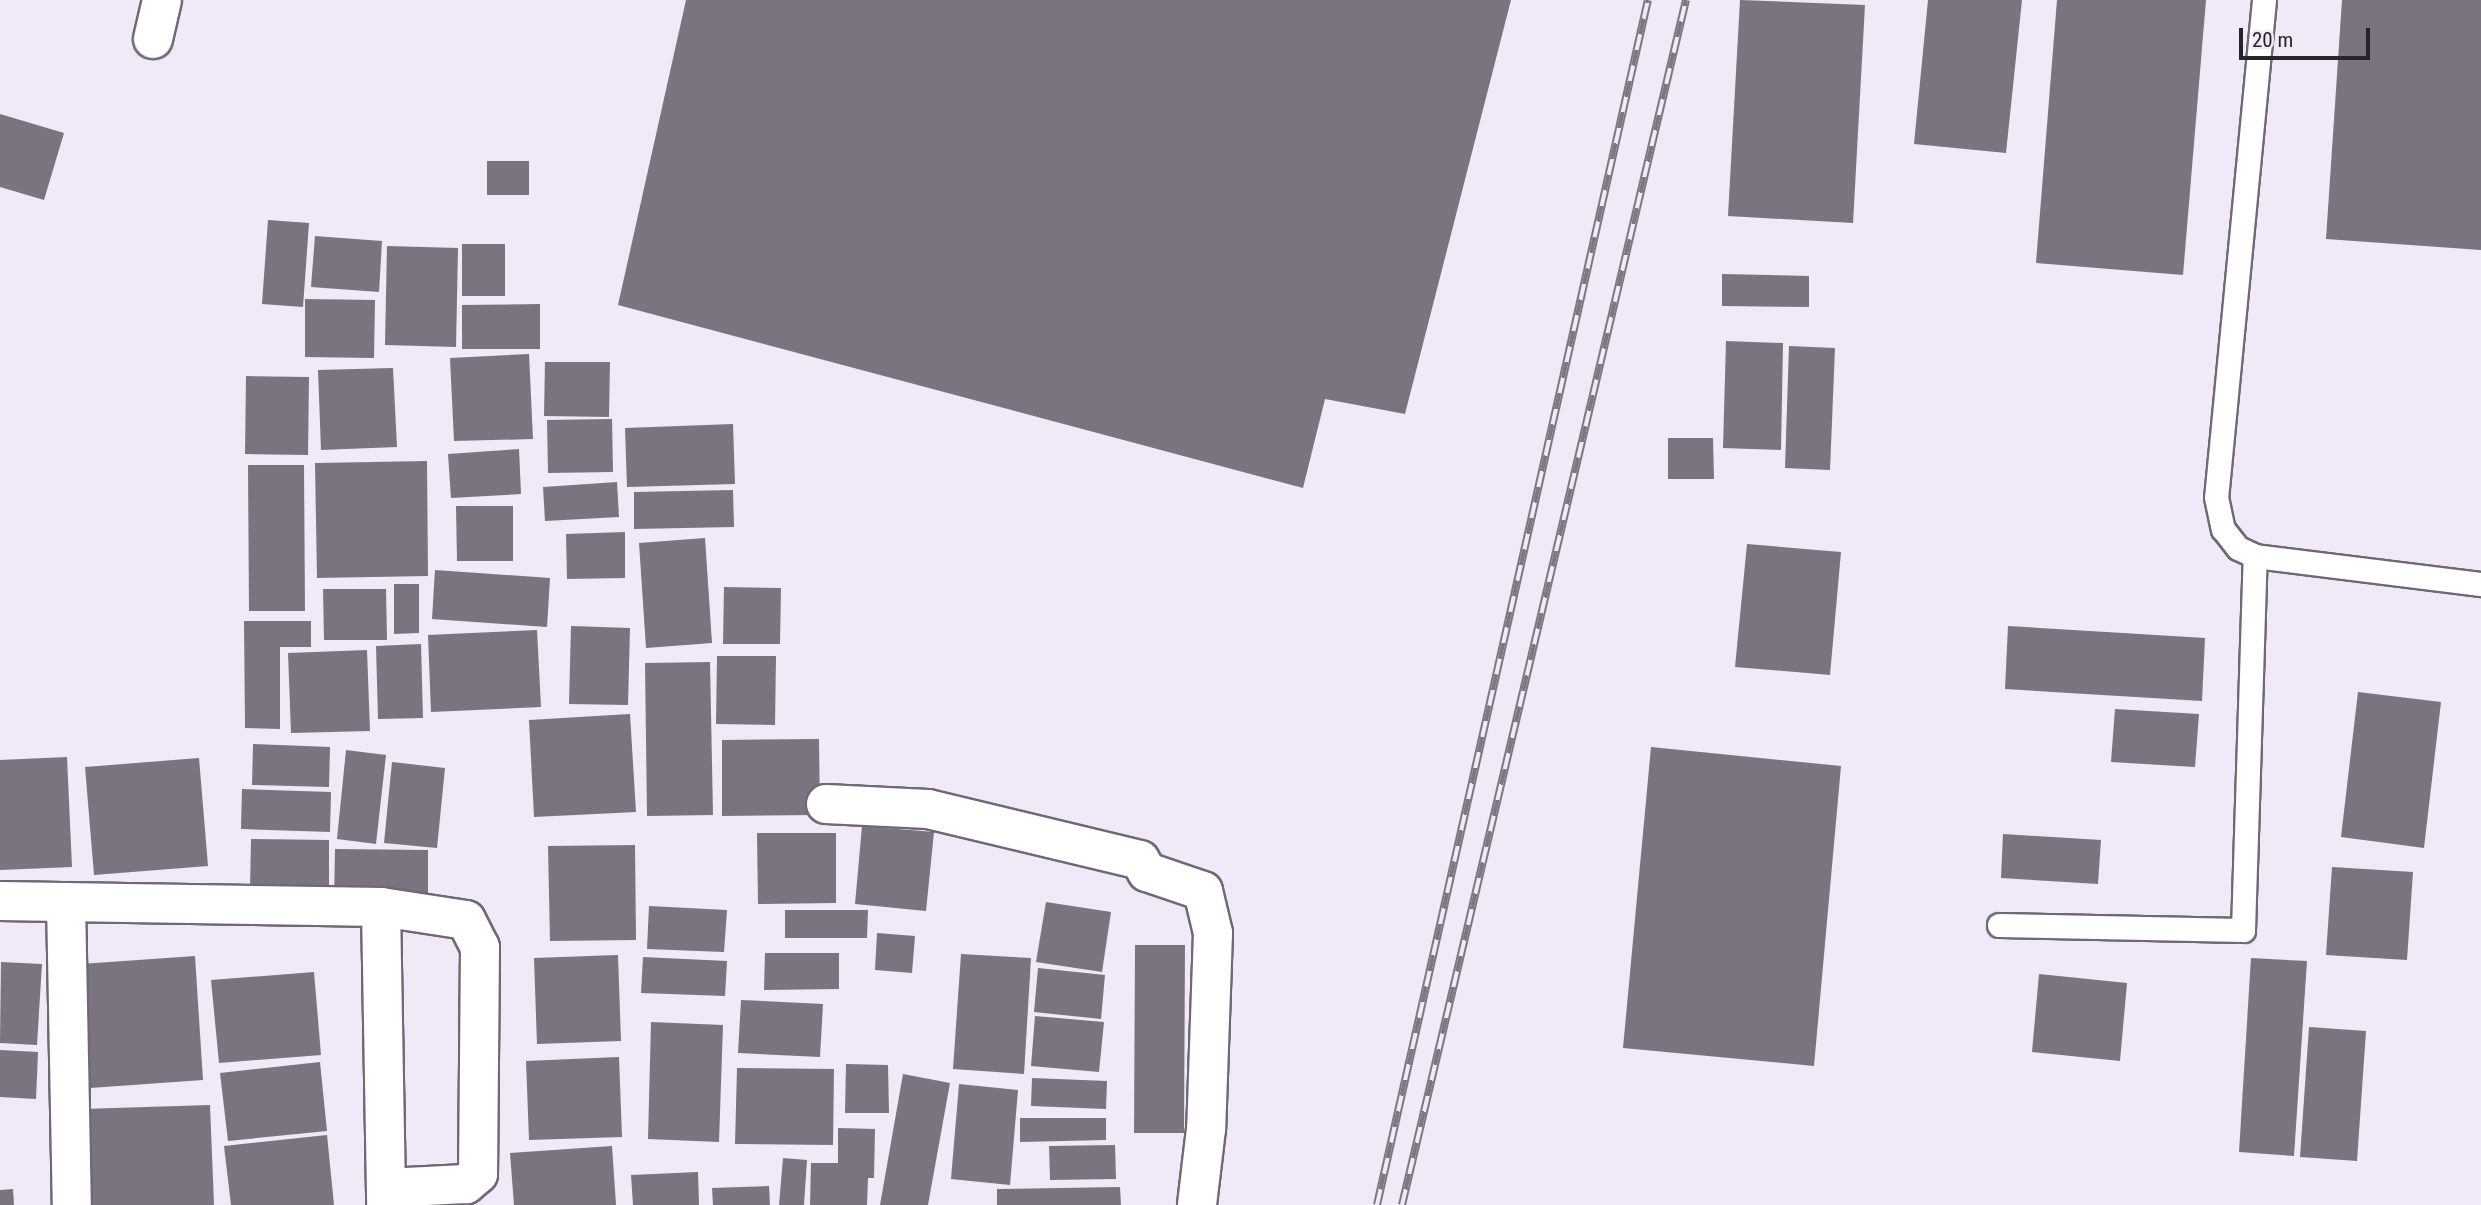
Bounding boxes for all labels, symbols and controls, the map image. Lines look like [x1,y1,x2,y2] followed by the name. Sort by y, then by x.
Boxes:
[2243,14,2374,58] scale bar
[2252,28,2293,52] text: 20 m

